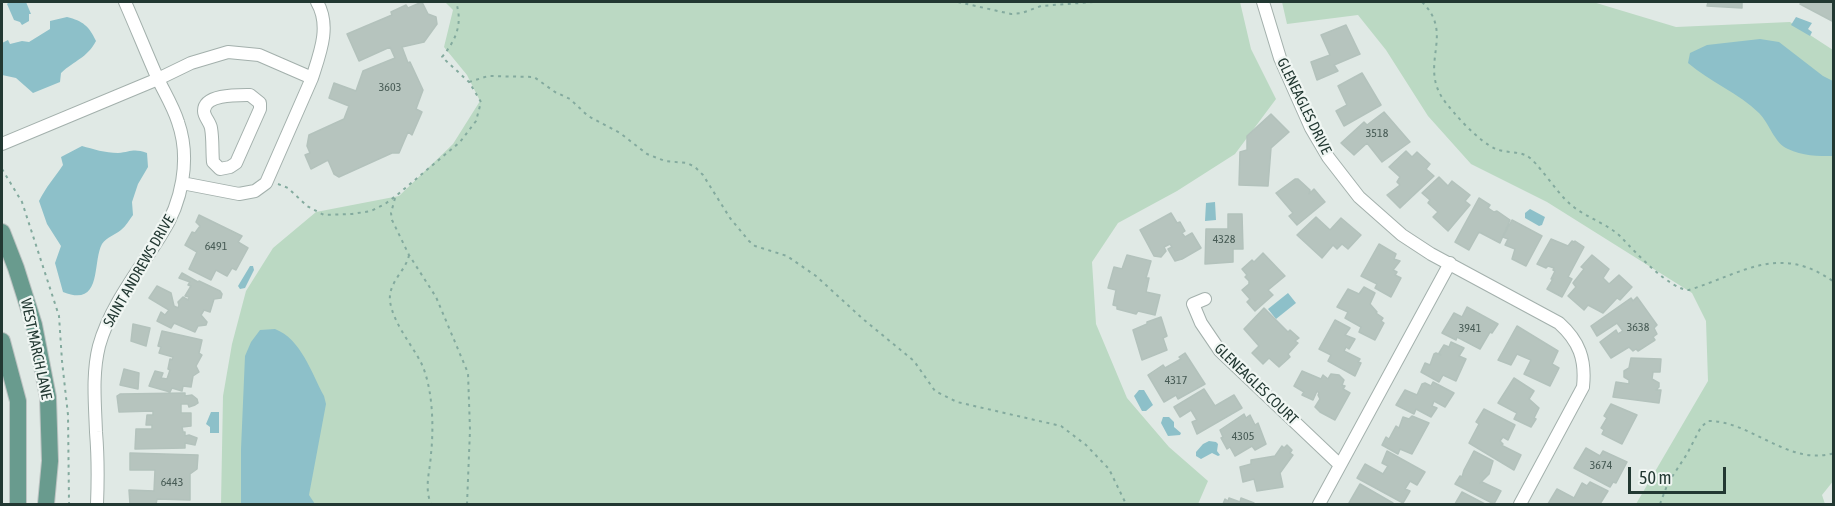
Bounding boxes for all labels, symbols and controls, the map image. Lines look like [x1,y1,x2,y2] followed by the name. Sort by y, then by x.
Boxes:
[1273,55,1335,157] street label: GLENEAGLES DRIVE
[379,80,401,94] house number: 3603
[1366,126,1388,140] house number: 3518
[100,212,178,330] street label: SAINT ANDREWS DRIVE
[1213,232,1235,246] house number: 4328
[205,239,227,253] house number: 6491
[17,297,55,401] street label: WEST MARCH LANE
[1627,320,1649,334] house number: 3638
[1459,321,1481,335] house number: 3941
[1210,340,1302,428] street label: GLENEAGLES COURT
[1165,373,1187,387] house number: 4317
[1232,429,1254,443] house number: 4305
[1631,455,1728,493] scale bar
[1590,458,1612,472] house number: 3674
[1639,467,1671,488] text: 50 m
[161,475,183,489] house number: 6443

